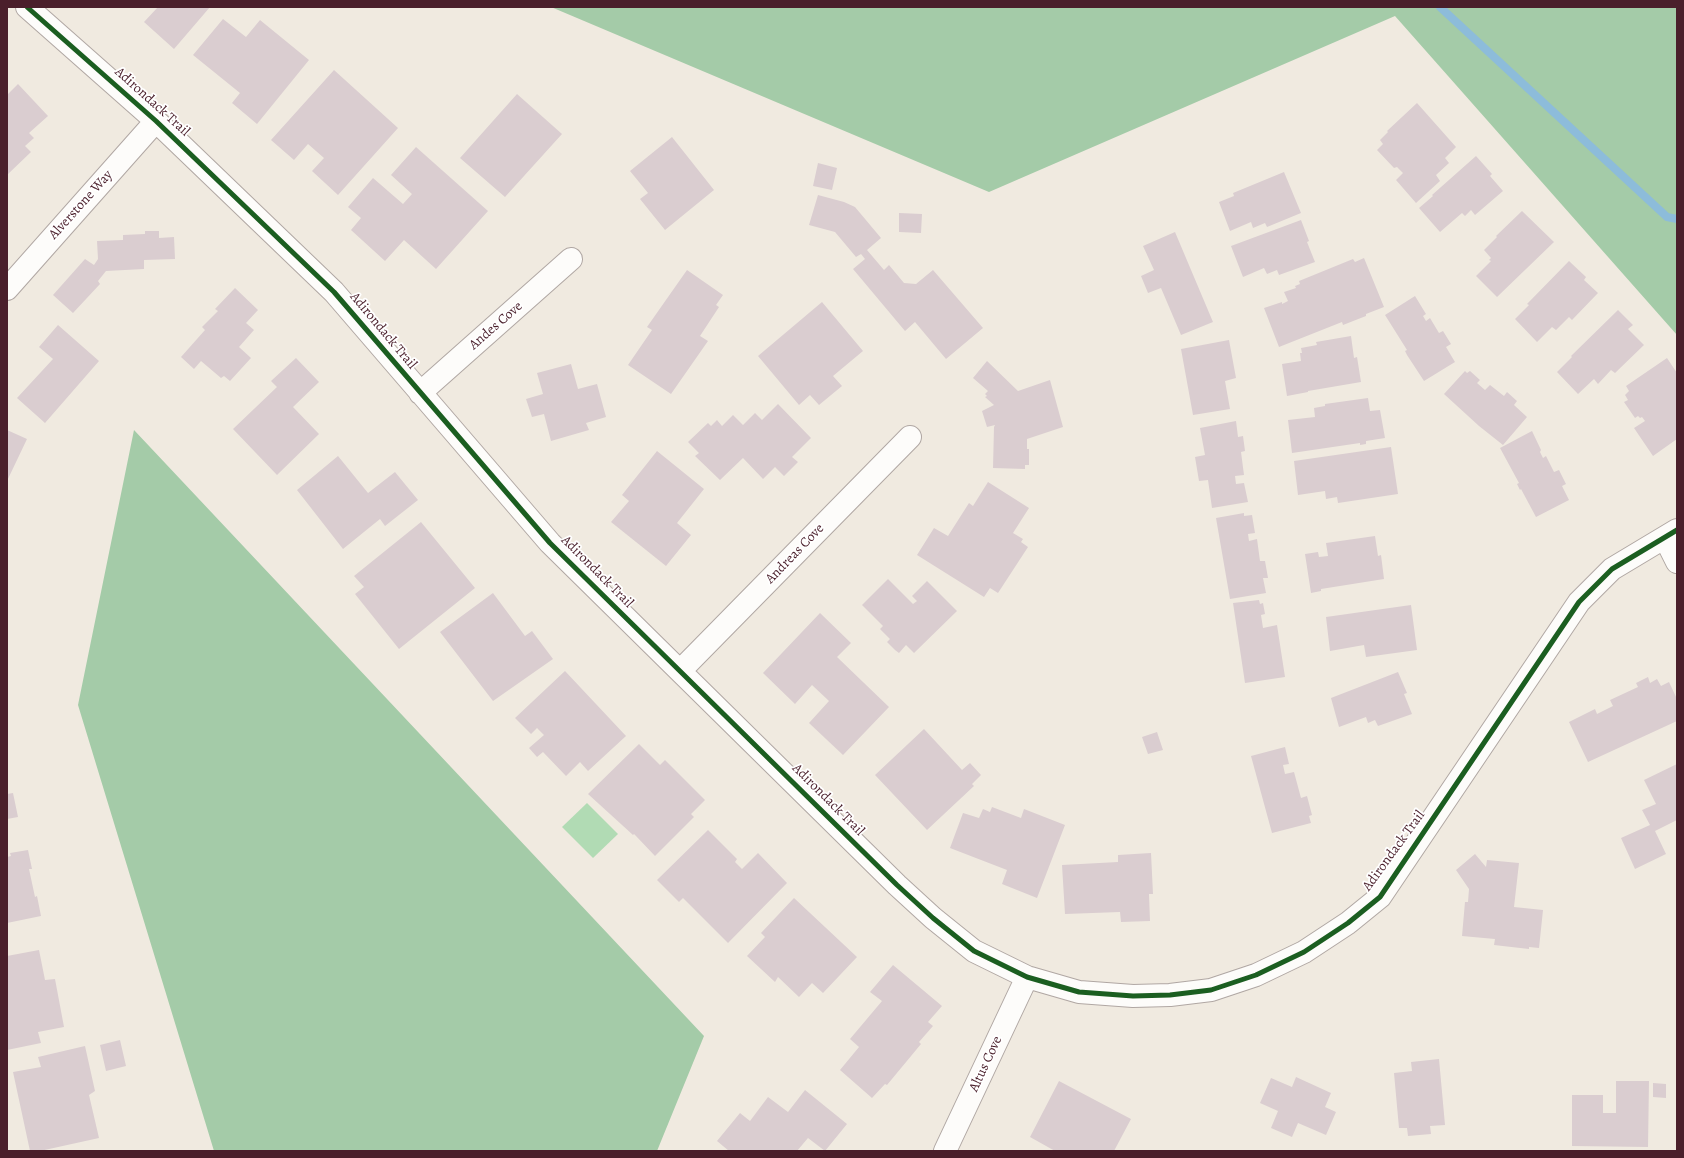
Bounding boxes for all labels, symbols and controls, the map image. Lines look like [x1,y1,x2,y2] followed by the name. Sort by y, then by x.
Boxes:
[111,64,193,140] street label: Adirondack Trail
[46,167,116,243] street label: Alverstone Way
[346,289,420,373] street label: Adirondack Trail
[466,298,526,354] street label: Andes Cove
[762,520,828,588] street label: Andreas Cove
[557,532,637,612] street label: Adirondack Trail
[788,760,868,840] street label: Adirondack Trail
[1359,807,1429,895] street label: Adirondack Trail
[966,1034,1006,1094] street label: Altus Cove

